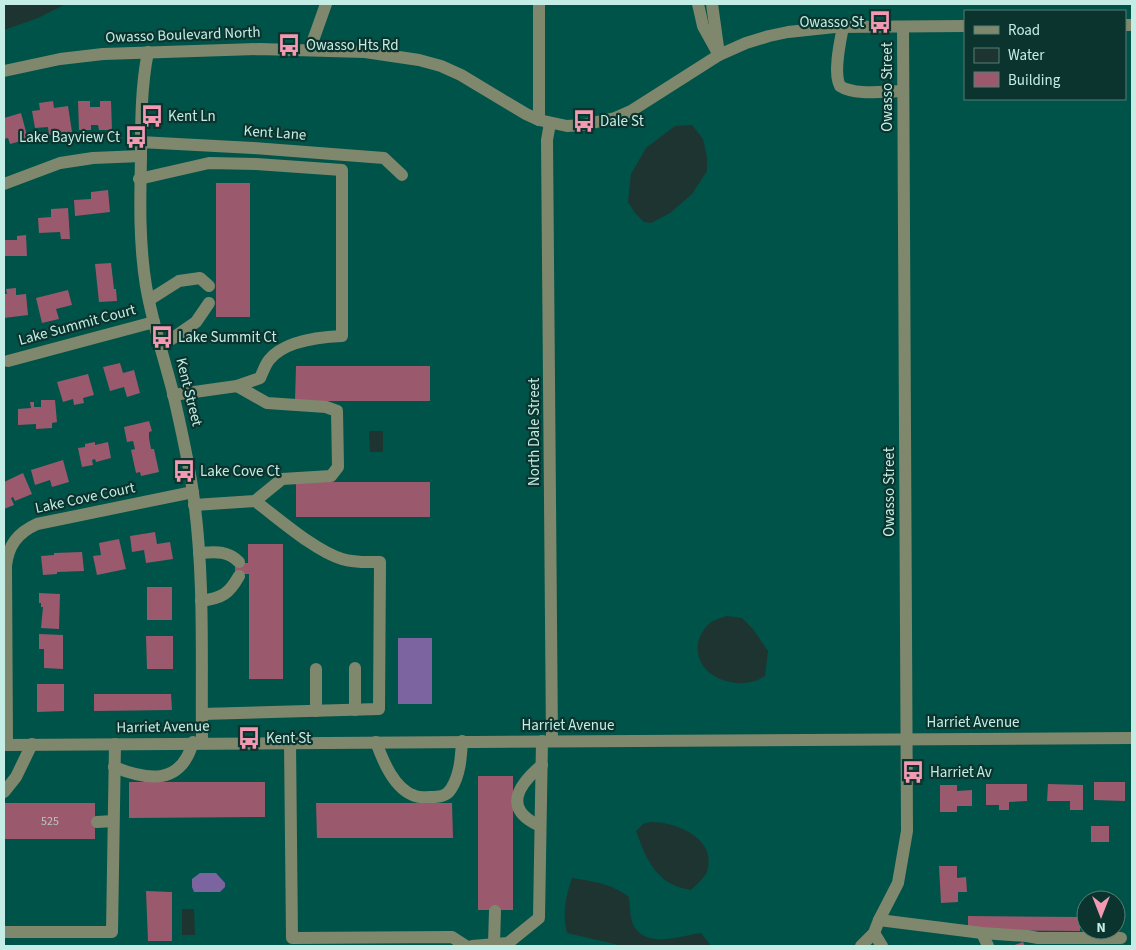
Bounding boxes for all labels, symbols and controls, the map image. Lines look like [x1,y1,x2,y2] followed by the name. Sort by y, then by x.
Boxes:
[867,9,893,35] bus stop icon: Owasso St
[964,10,1126,100] legend
[799,12,864,33] place label: Owasso St
[1008,20,1040,41] text: Road
[105,22,261,48] street label: Owasso Boulevard North
[276,32,302,58] bus stop icon: Owasso Hts Rd
[306,35,399,56] place label: Owasso Hts Rd
[877,42,898,132] street label: Owasso Street
[1008,45,1045,66] text: Water
[1008,70,1061,91] text: Building
[139,103,165,129] bus stop icon: Kent Ln
[168,106,216,127] place label: Kent Ln
[571,108,597,134] bus stop icon: Dale St
[600,111,644,132] place label: Dale St
[243,120,307,146] street label: Kent Lane
[123,124,149,150] bus stop icon: Lake Bayview Ct
[19,127,120,148] place label: Lake Bayview Ct
[16,299,138,351] street label: Lake Summit Court
[149,324,175,350] bus stop icon: Lake Summit Ct
[178,327,276,348] place label: Lake Summit Ct
[170,356,208,428] street label: Kent Street
[524,378,545,486] street label: North Dale Street
[879,447,900,537] street label: Owasso Street
[171,458,197,484] bus stop icon: Lake Cove Ct
[200,461,280,482] place label: Lake Cove Ct
[33,477,137,519] street label: Lake Cove Court
[926,712,1020,733] street label: Harriet Avenue
[521,715,615,736] street label: Harriet Avenue
[116,716,210,738] street label: Harriet Avenue
[236,725,262,751] bus stop icon: Kent St
[266,728,311,749] place label: Kent St
[900,759,926,785] bus stop icon: Harriet Av
[930,762,992,783] place label: Harriet Av
[41,813,59,830] house number: 525
[1076,890,1126,940] north arrow
[1096,917,1106,937] text: N

